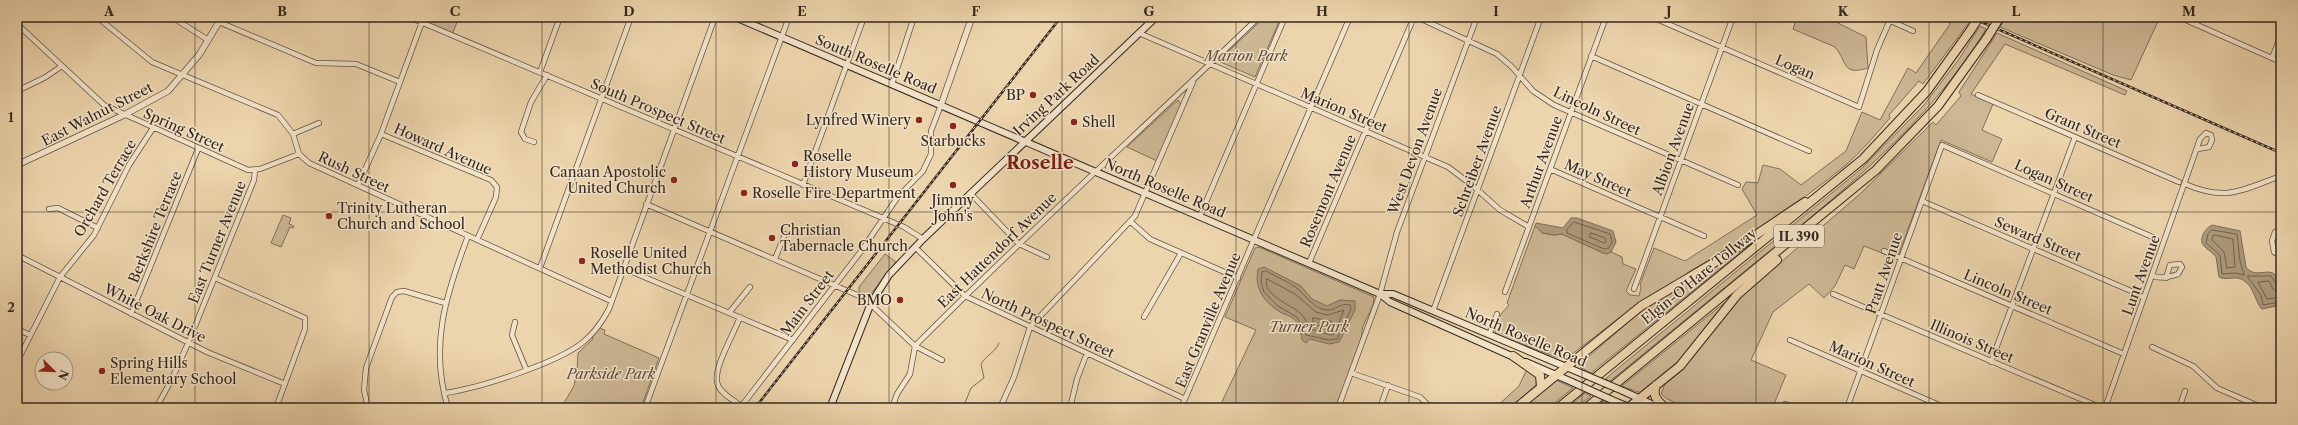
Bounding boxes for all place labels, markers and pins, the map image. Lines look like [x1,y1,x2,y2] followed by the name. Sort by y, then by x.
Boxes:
[1006,86,1025,104] place label: BP
[1028,90,1038,100] marker: BP
[806,111,911,129] place label: Lynfred Winery
[1082,113,1115,131] place label: Shell
[914,115,924,125] marker: Lynfred Winery
[1069,117,1079,127] marker: Shell
[948,121,958,131] marker: Starbucks
[920,132,986,150] place label: Starbucks
[803,147,914,181] place label: Roselle History Museum
[790,159,800,169] marker: Roselle History Museum
[549,163,666,197] place label: Canaan Apostolic United Church
[669,175,679,185] marker: Canaan Apostolic United Church
[948,180,958,190] marker: Jimmy John's
[752,184,916,202] place label: Roselle Fire Department
[739,188,749,198] marker: Roselle Fire Department
[930,191,975,225] place label: Jimmy John's
[337,199,465,233] place label: Trinity Lutheran Church and School
[324,211,334,221] marker: Trinity Lutheran Church and School
[780,221,908,255] place label: Christian Tabernacle Church
[767,233,777,243] marker: Christian Tabernacle Church
[590,244,712,278] place label: Roselle United Methodist Church
[577,256,587,266] marker: Roselle United Methodist Church
[857,291,892,309] place label: BMO
[895,295,905,305] marker: BMO
[110,354,236,388] place label: Spring Hills Elementary School
[97,366,107,376] marker: Spring Hills Elementary School

